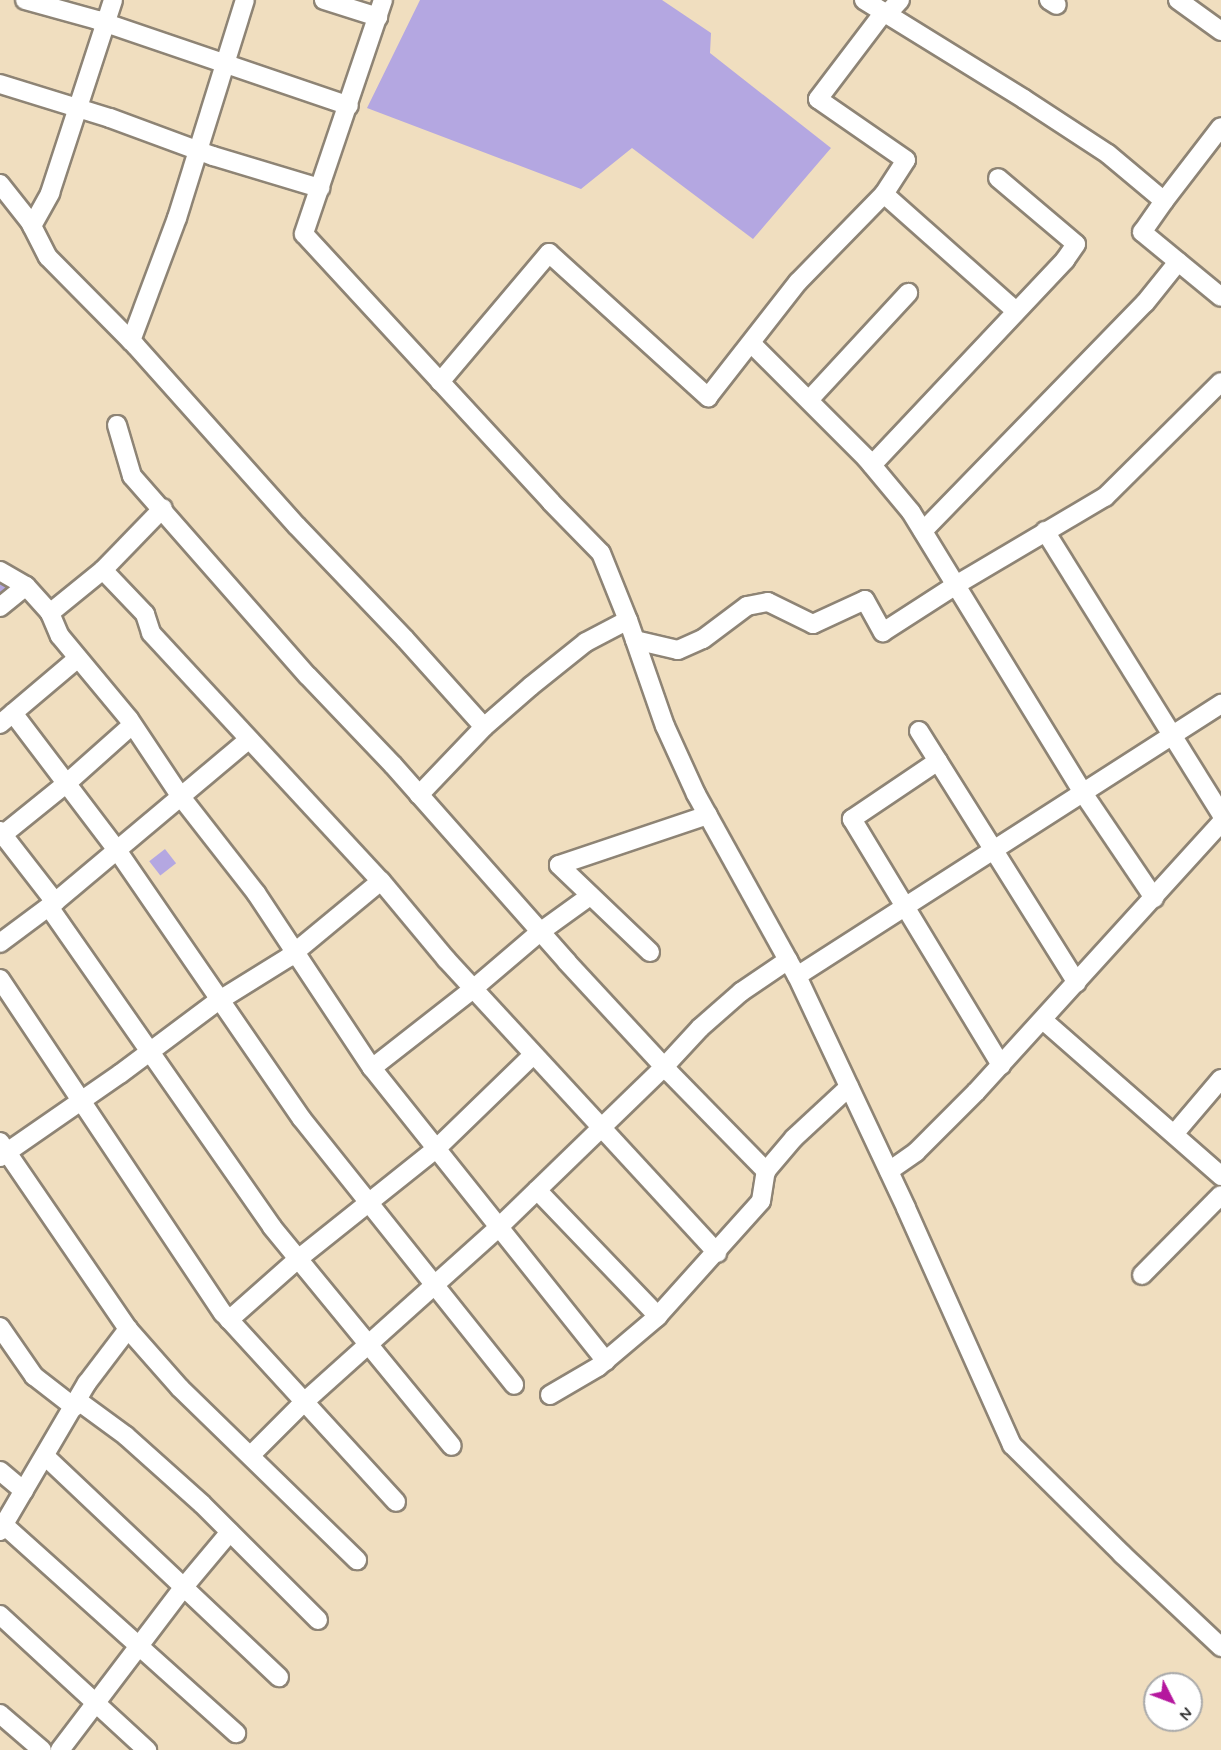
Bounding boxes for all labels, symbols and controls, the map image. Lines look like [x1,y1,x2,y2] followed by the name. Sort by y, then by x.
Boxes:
[1143,1672,1203,1732] north arrow
[1174,1702,1197,1724] text: N

